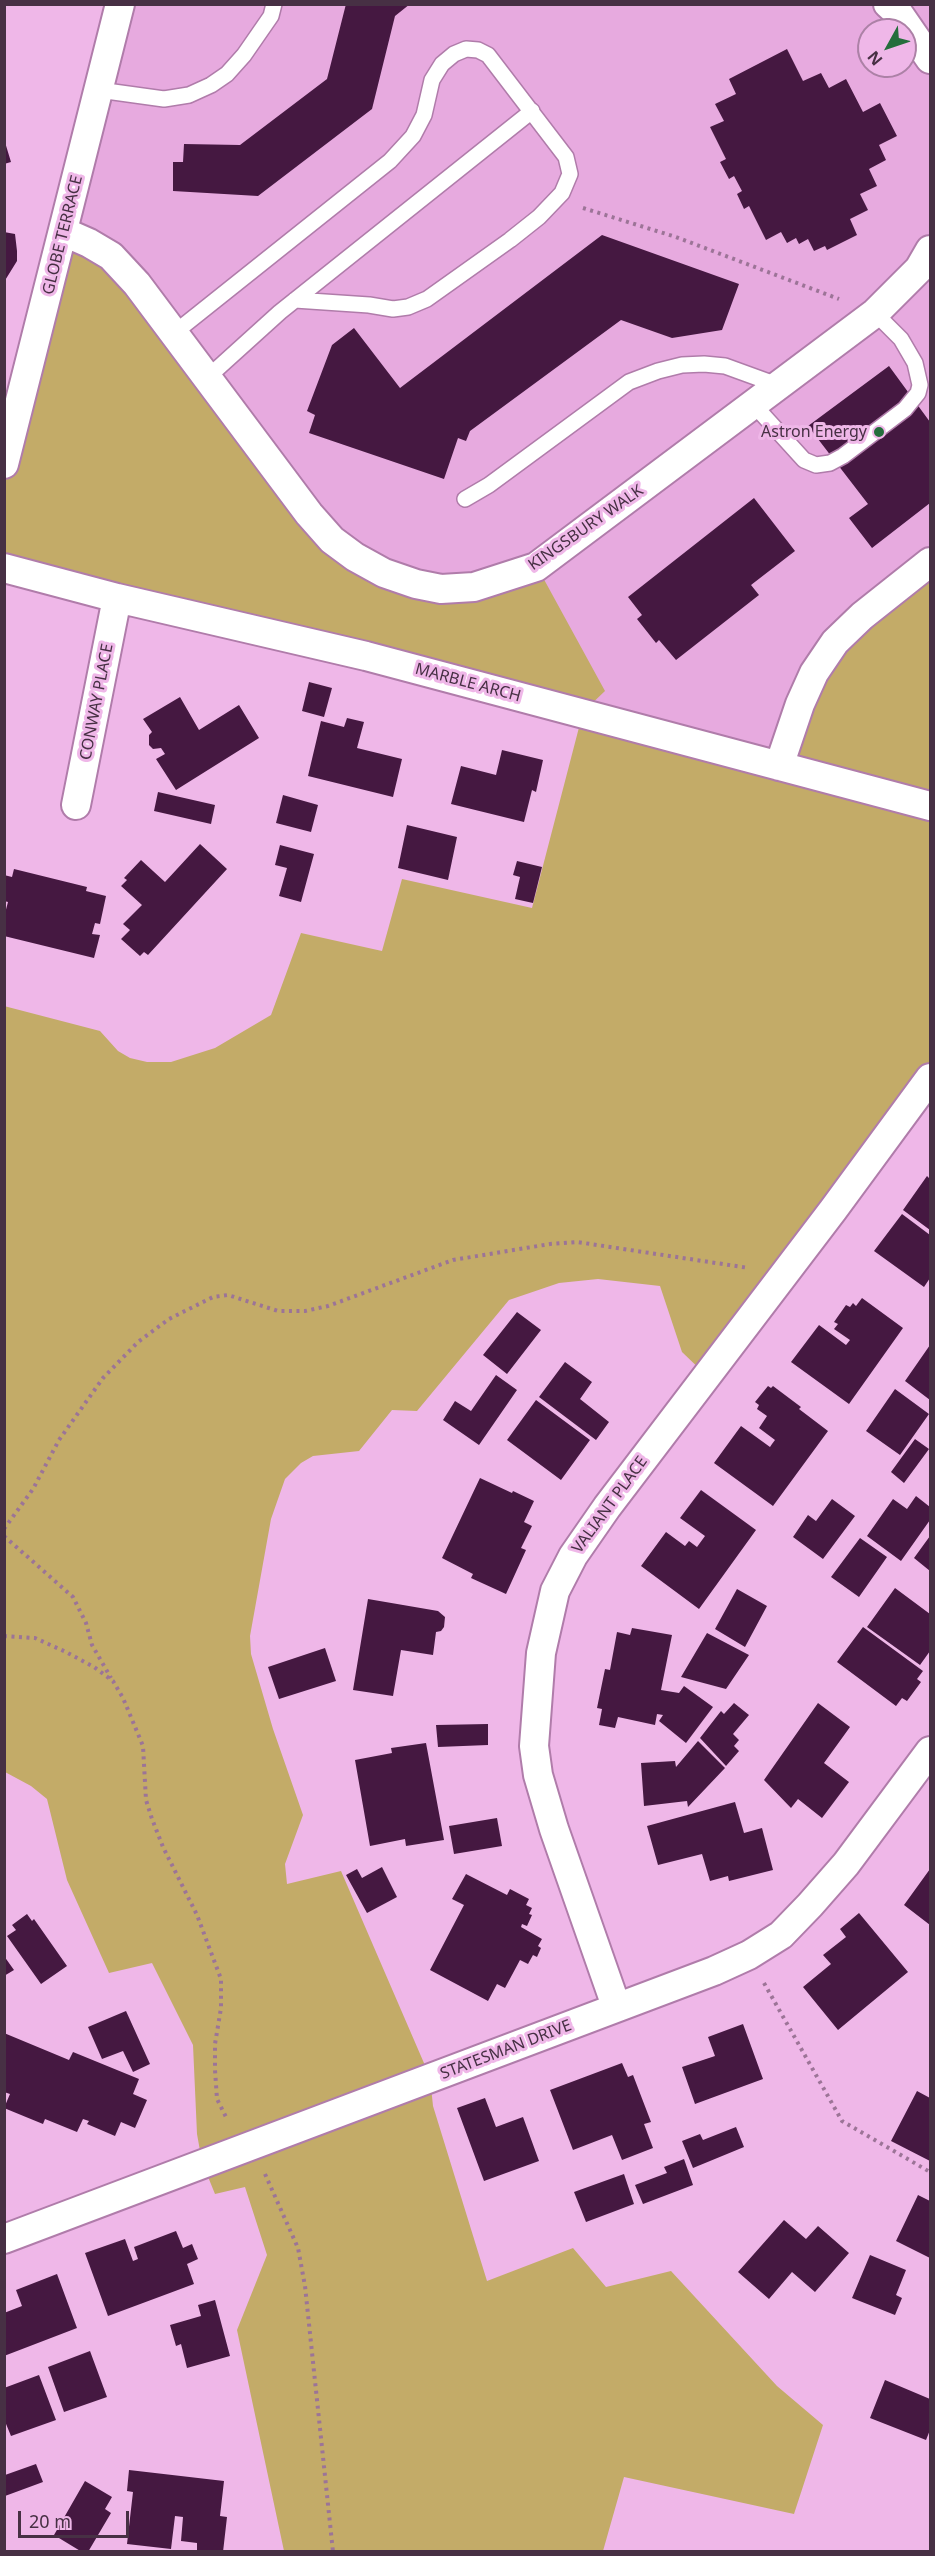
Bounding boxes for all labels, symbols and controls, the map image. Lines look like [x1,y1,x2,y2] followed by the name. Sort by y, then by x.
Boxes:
[857,18,917,78] north arrow
[862,46,887,70] text: N
[39,173,87,297] street label: GLOBE TERRACE
[761,422,867,442] place label: Astron Energy
[872,425,886,439] marker: Astron Energy
[525,481,647,575] street label: KINGSBURY WALK
[76,642,118,762] street label: CONWAY PLACE
[413,660,523,706] street label: MARBLE ARCH
[568,1453,652,1557] street label: VALIANT PLACE
[438,2016,574,2084] street label: STATESMAN DRIVE
[21,2499,132,2537] scale bar
[29,2509,71,2533] text: 20 m

